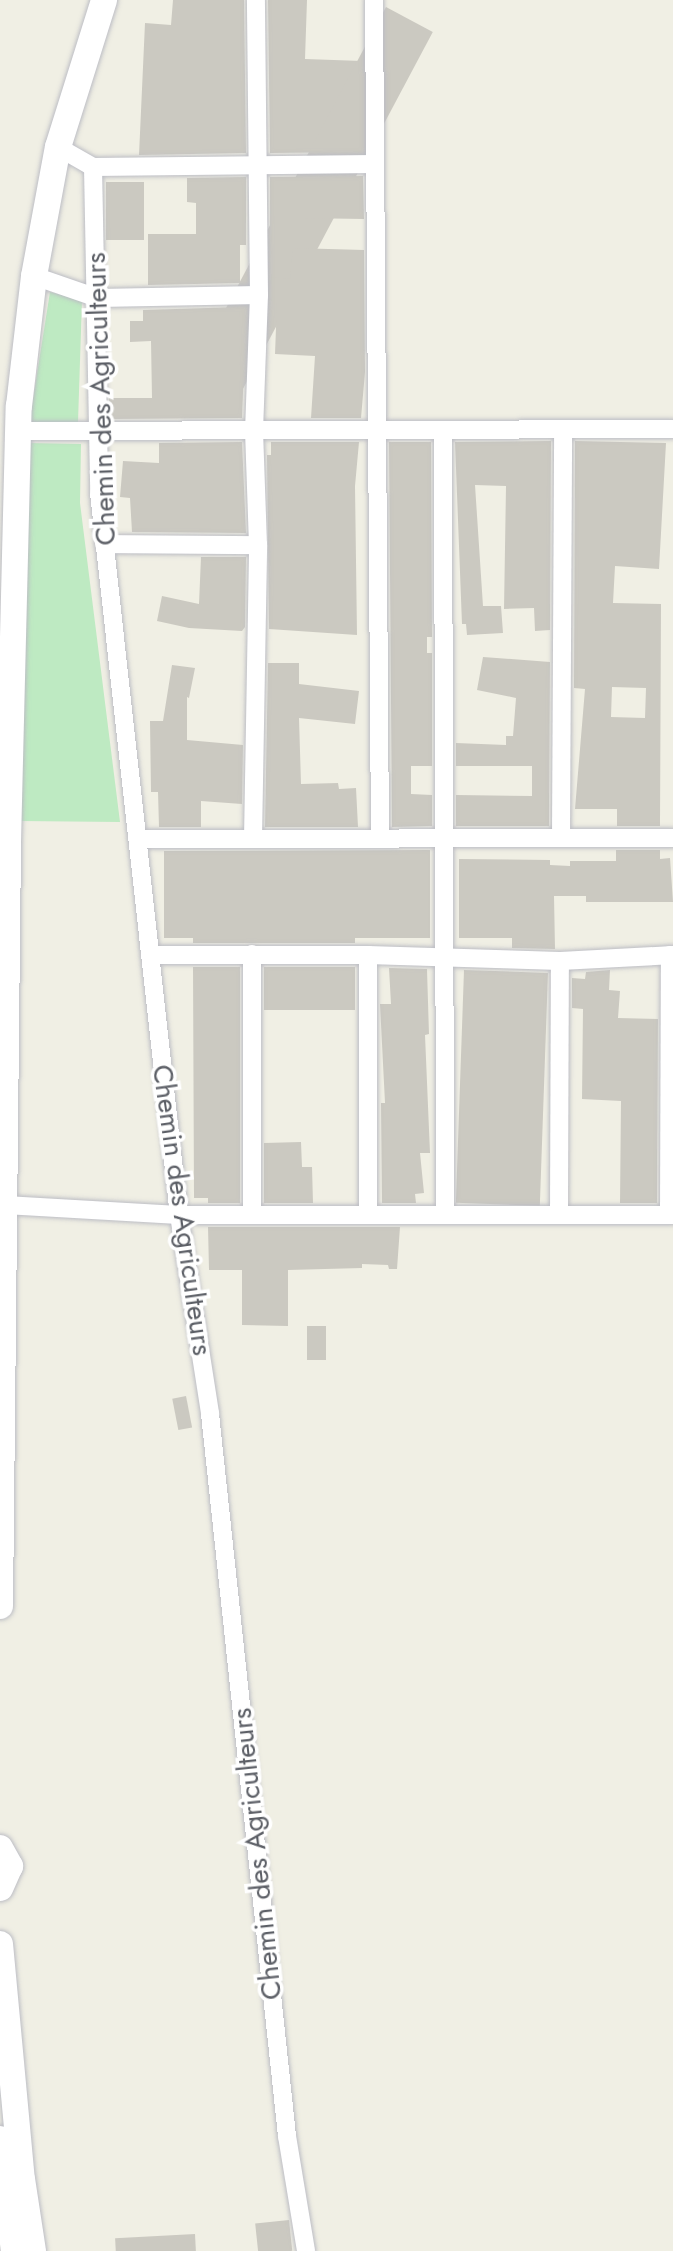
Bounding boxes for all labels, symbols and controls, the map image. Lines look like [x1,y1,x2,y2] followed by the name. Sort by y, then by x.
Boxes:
[79,252,123,546] street label: Chemin des Agriculteurs
[145,1063,219,1357] street label: Chemin des Agriculteurs
[225,1706,289,2002] street label: Chemin des Agriculteurs

